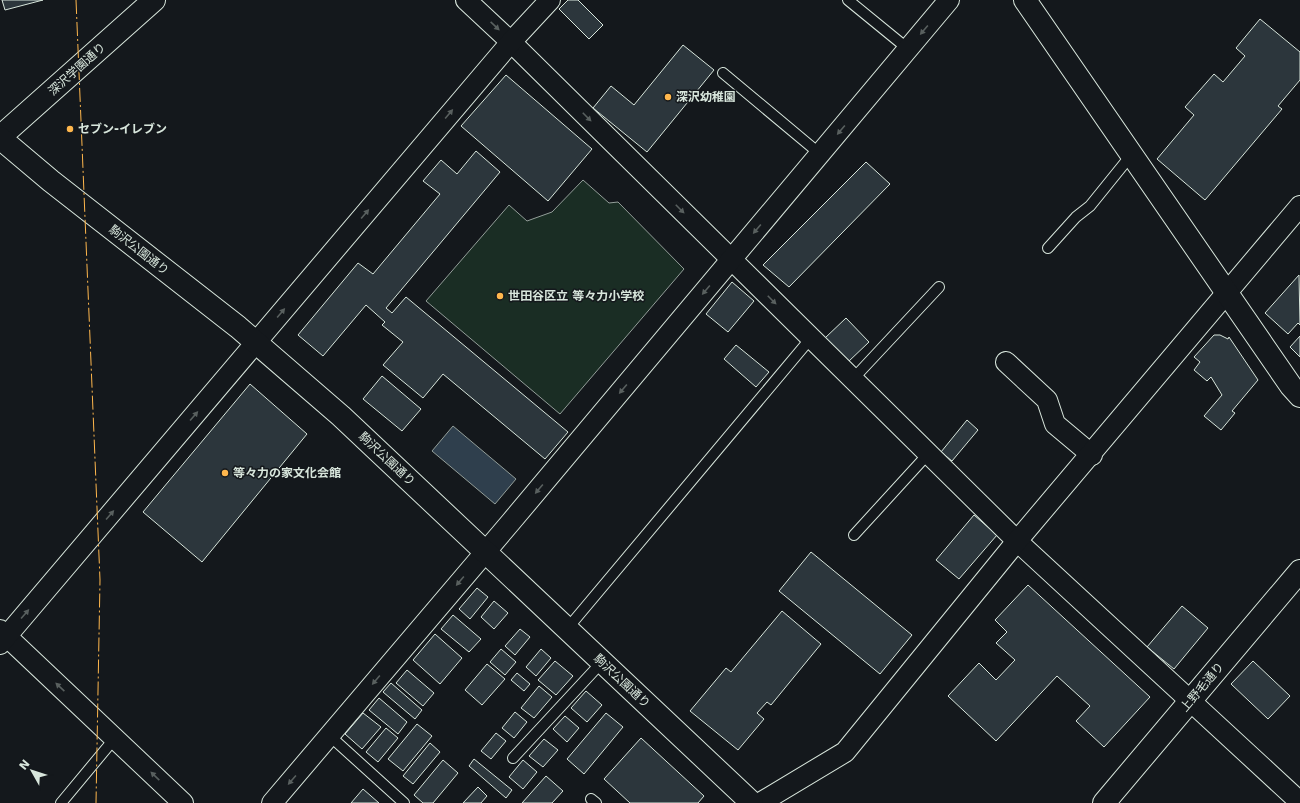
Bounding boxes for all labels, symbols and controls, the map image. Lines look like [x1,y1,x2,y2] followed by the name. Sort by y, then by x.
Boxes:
[489,22,500,31] one-way arrow
[920,25,929,35] one-way arrow
[46,40,108,98] street label: 深沢学園通り
[676,90,736,104] place label: 深沢幼稚園
[663,92,673,102] marker: 深沢幼稚園
[445,109,454,120] one-way arrow
[583,112,592,122] one-way arrow
[78,122,167,136] place label: セブン-イレブン
[65,124,75,134] marker: セブン-イレブン
[836,124,845,135] one-way arrow
[675,204,685,214] one-way arrow
[361,208,370,219] one-way arrow
[106,222,172,278] street label: 駒沢公園通り
[753,224,762,235] one-way arrow
[702,285,711,295] one-way arrow
[508,289,644,303] place label: 世田谷区立 等々力小学校
[495,291,505,301] marker: 世田谷区立 等々力小学校
[767,295,777,305] one-way arrow
[276,308,285,317] one-way arrow
[618,384,627,395] one-way arrow
[190,411,199,422] one-way arrow
[356,429,418,489] street label: 駒沢公園通り
[233,466,341,480] place label: 等々力の家文化会館
[220,468,230,478] marker: 等々力の家文化会館
[534,483,543,494] one-way arrow
[105,510,114,521] one-way arrow
[455,575,464,586] one-way arrow
[21,609,30,619] one-way arrow
[591,651,653,711] street label: 駒沢公園通り
[1177,660,1227,714] street label: 上野毛通り
[372,675,381,686] one-way arrow
[55,682,65,692] one-way arrow
[12,751,52,791] north arrow
[17,757,33,773] text: N
[150,771,160,781] one-way arrow
[288,774,297,785] one-way arrow

